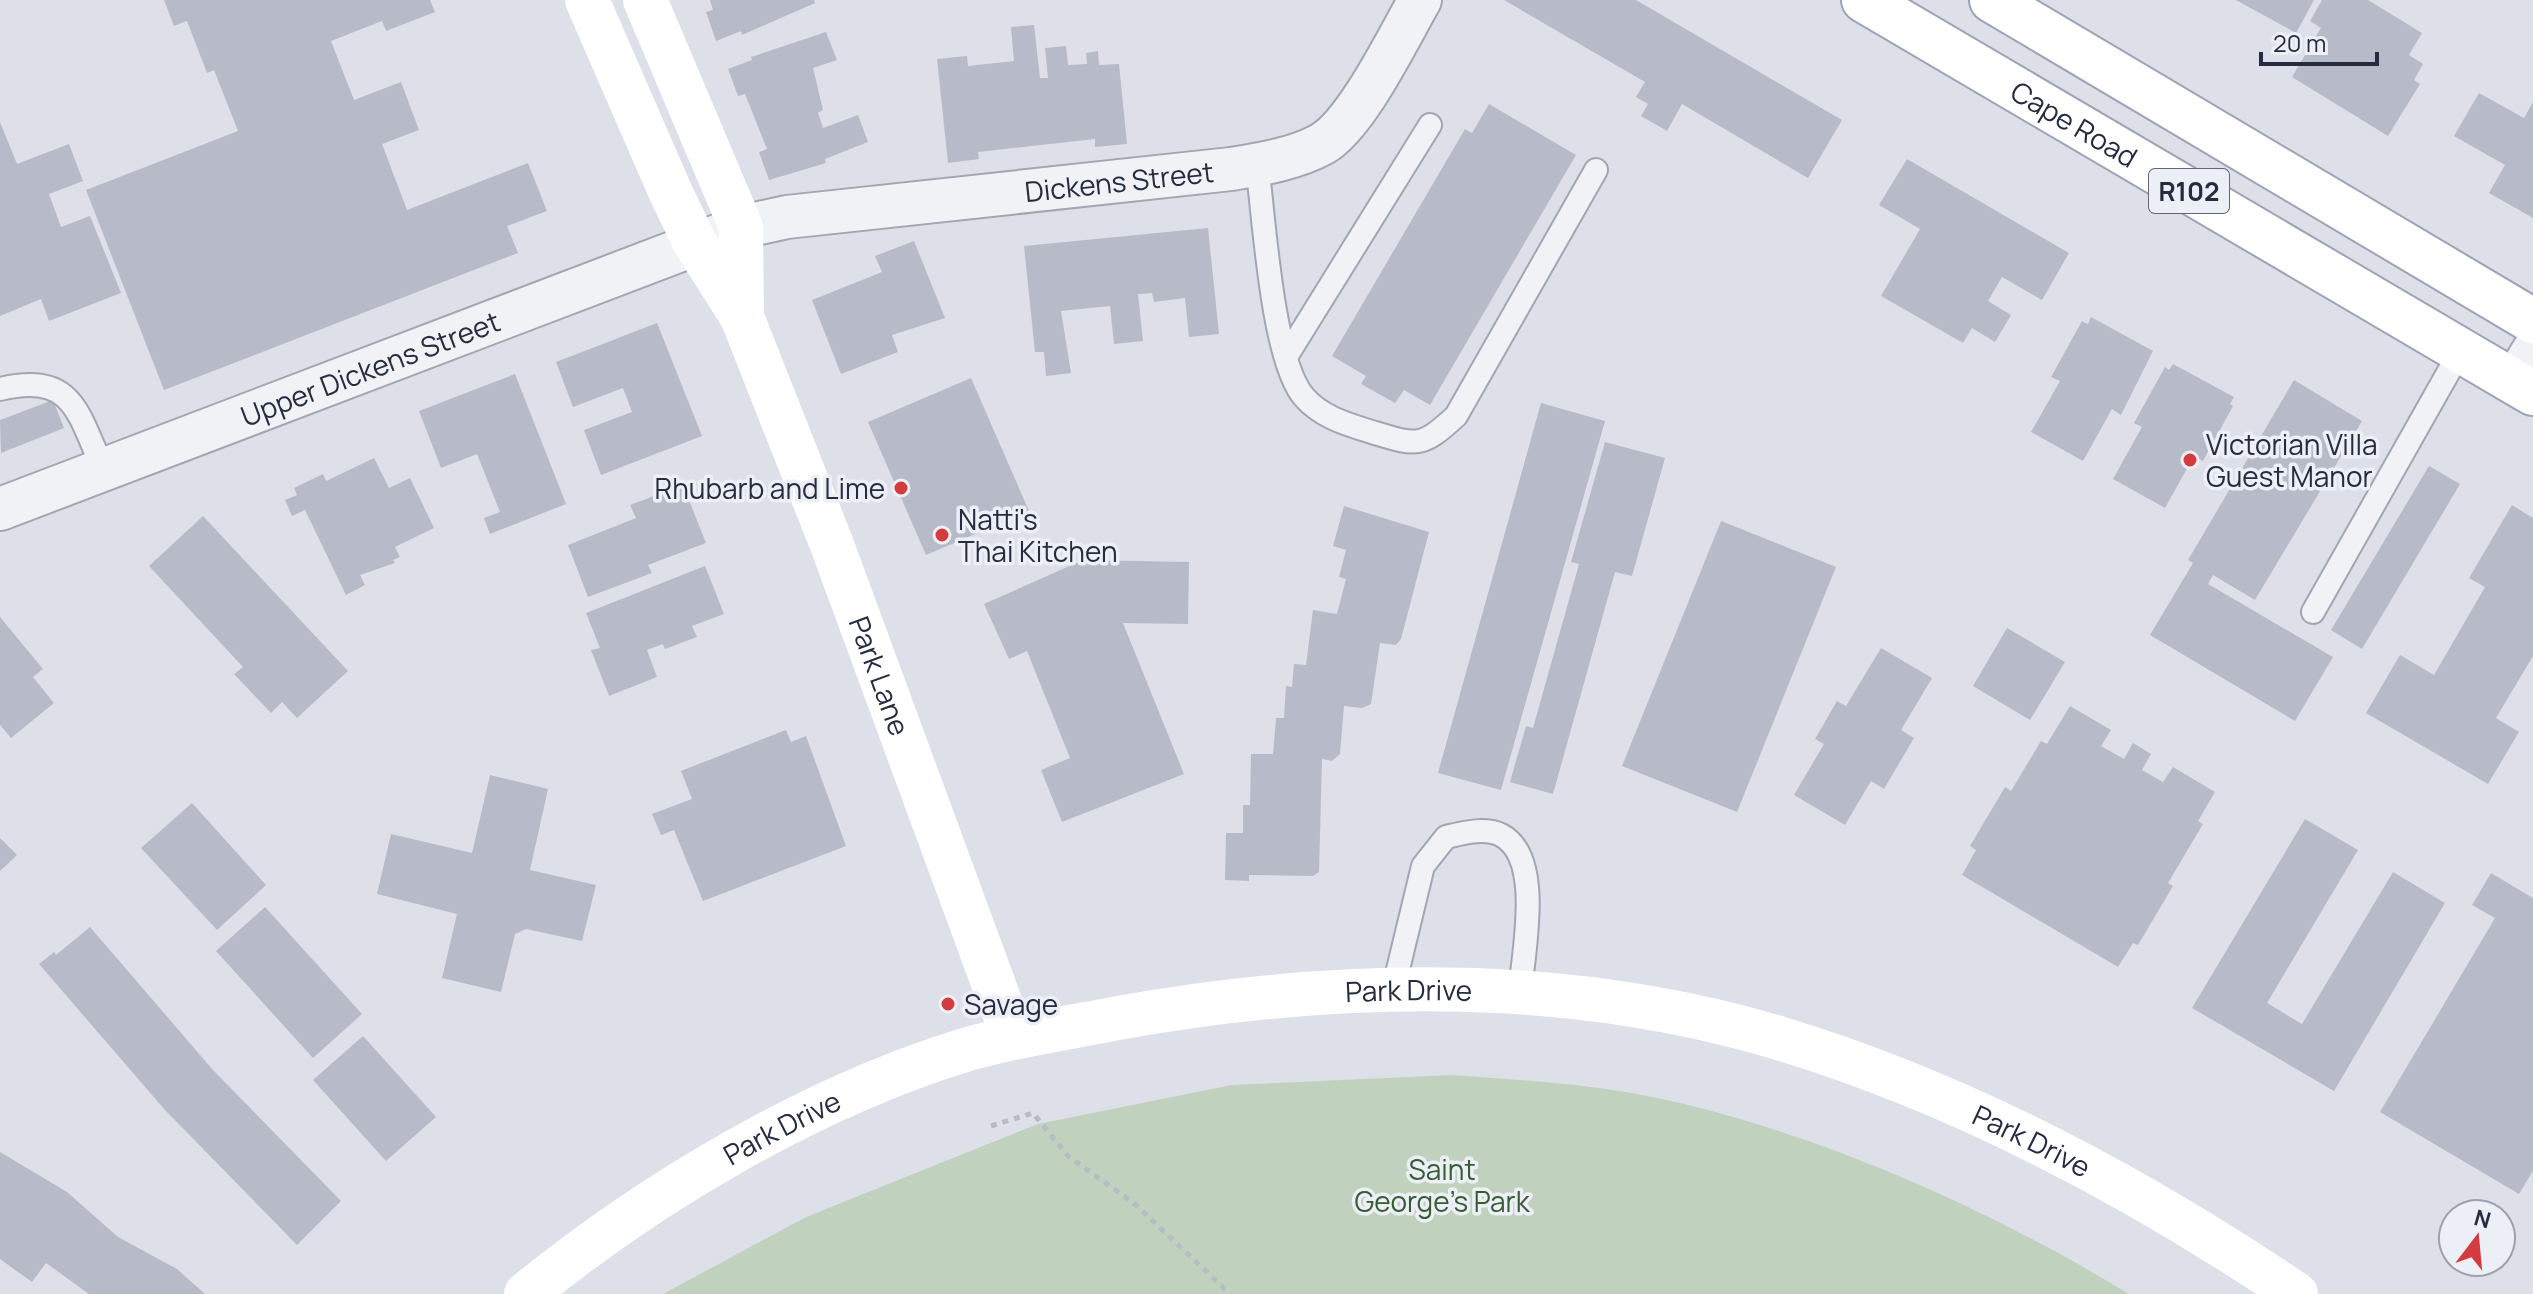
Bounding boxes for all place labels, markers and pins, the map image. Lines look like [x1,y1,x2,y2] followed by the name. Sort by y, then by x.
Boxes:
[2206,425,2378,495] place label: Victorian Villa Guest Manor
[2181,451,2199,469] marker: Victorian Villa Guest Manor
[655,469,885,507] place label: Rhubarb and Lime
[892,479,910,497] marker: Rhubarb and Lime
[958,500,1118,570] place label: Natti's Thai Kitchen
[933,526,951,544] marker: Natti's Thai Kitchen
[964,985,1058,1023] place label: Savage
[939,995,957,1013] marker: Savage

